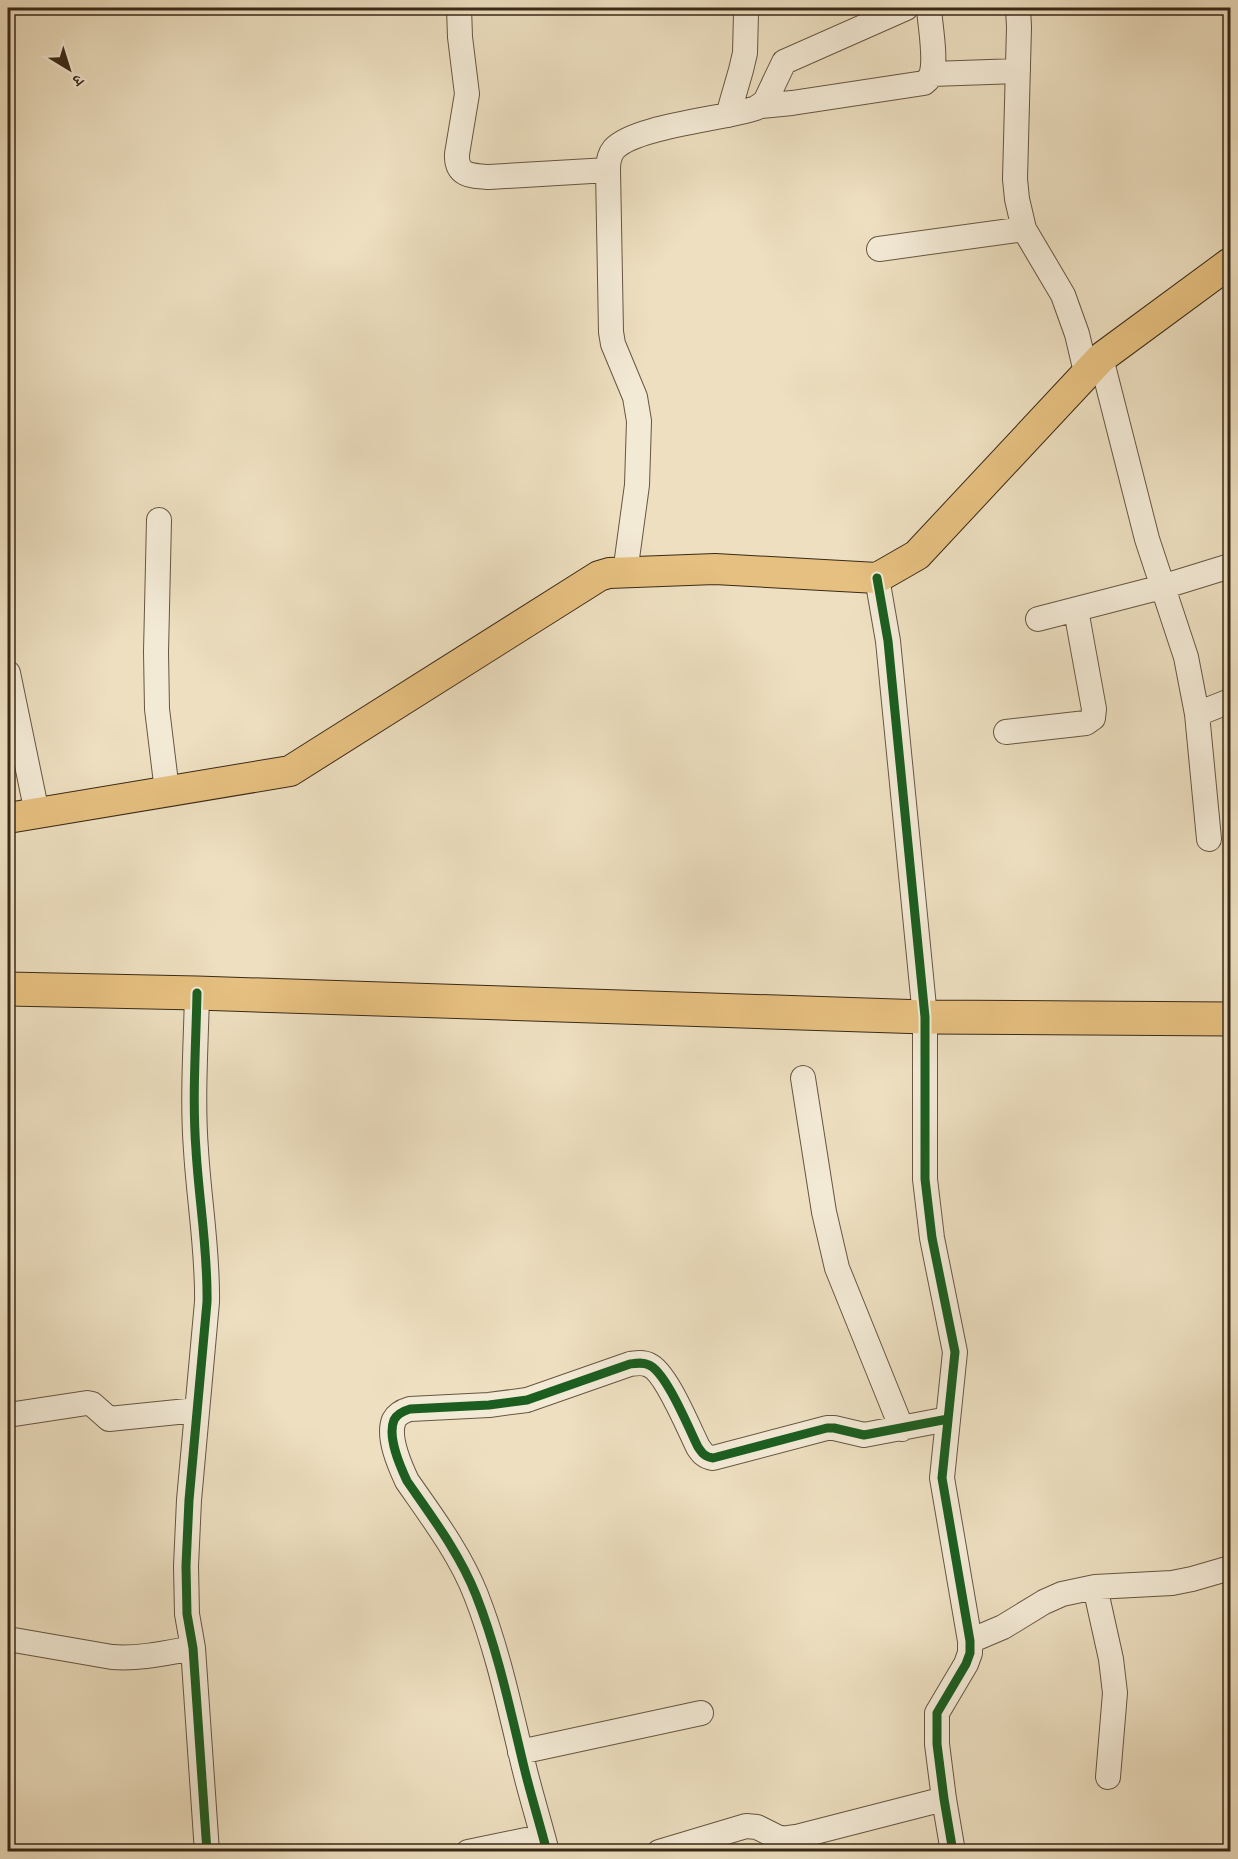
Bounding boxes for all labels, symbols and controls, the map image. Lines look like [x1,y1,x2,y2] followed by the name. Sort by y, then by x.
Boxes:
[39,39,99,99] north arrow
[65,67,88,92] text: उ

